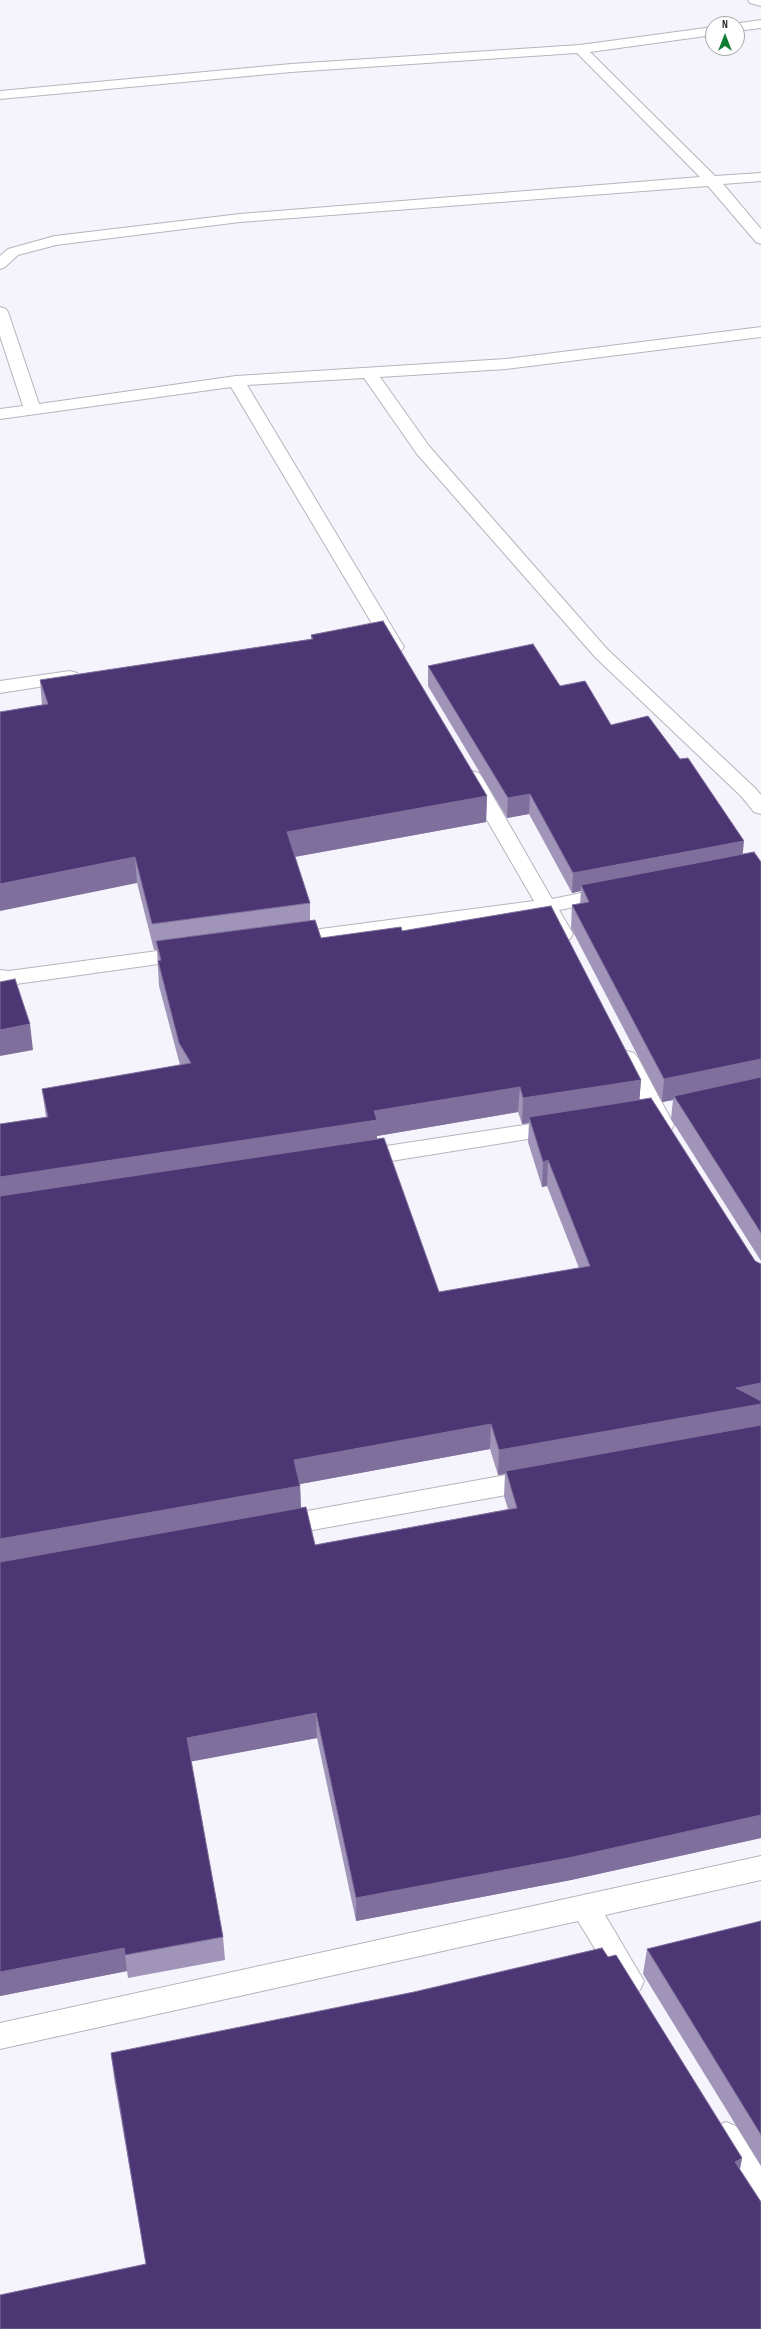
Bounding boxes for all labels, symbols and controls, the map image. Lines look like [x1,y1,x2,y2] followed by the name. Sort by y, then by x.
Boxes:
[705,16,745,56] north arrow
[722,18,728,31] text: N

